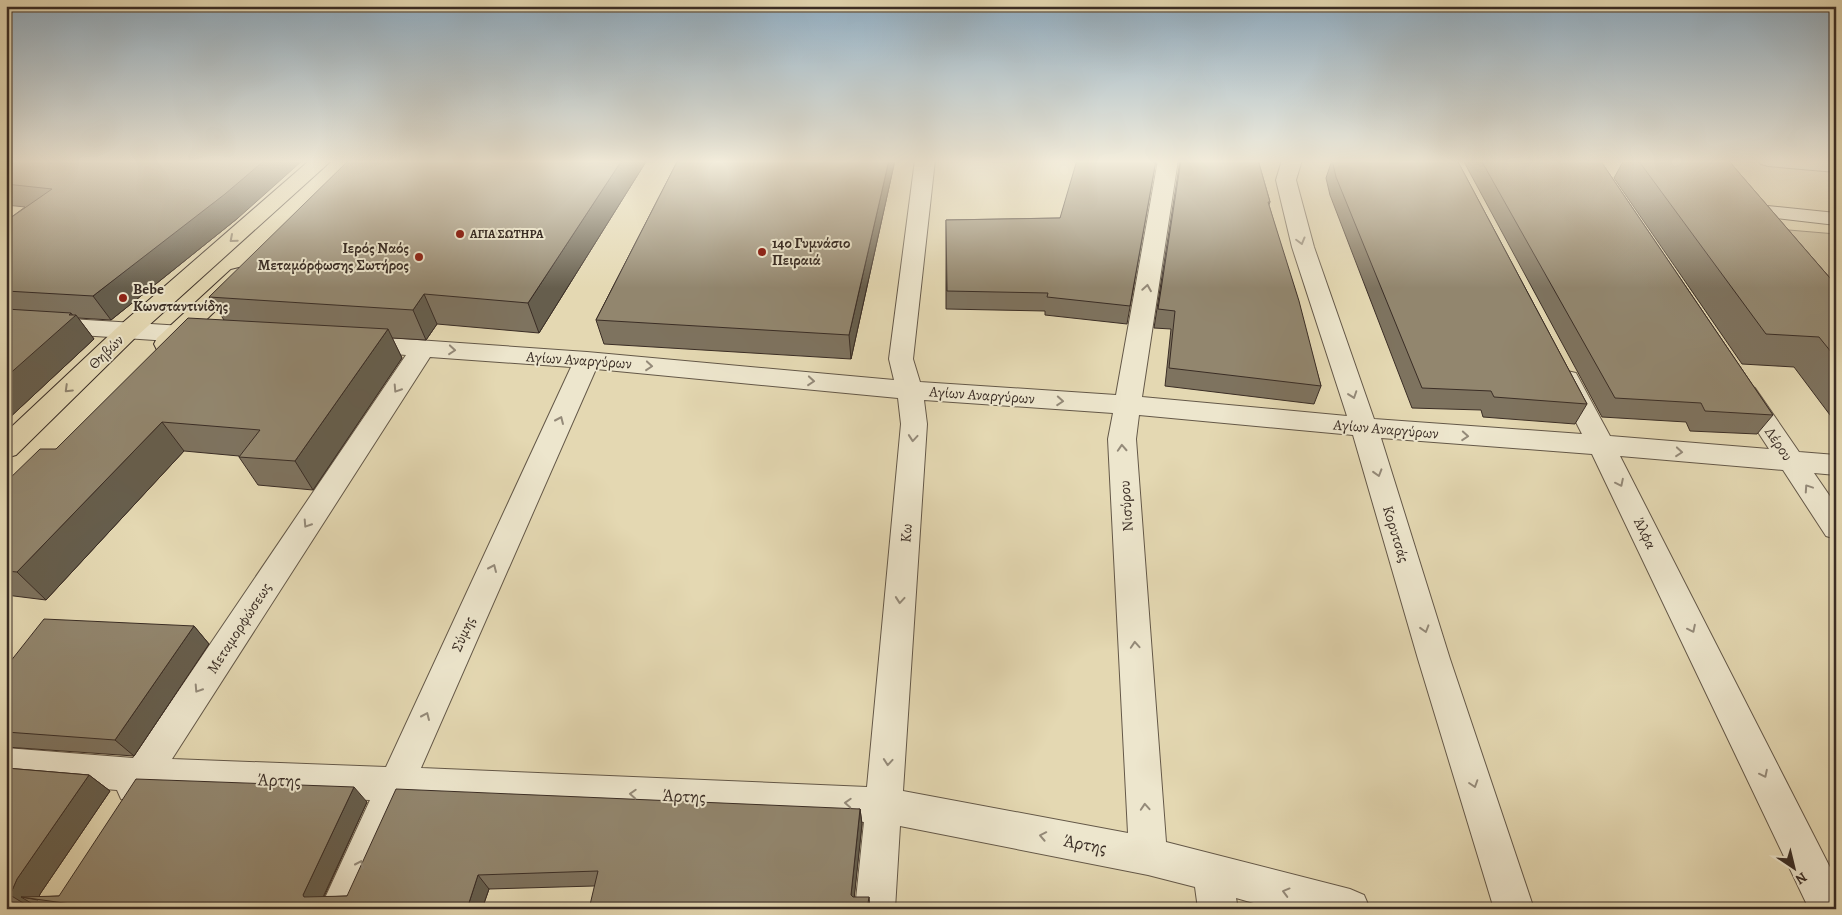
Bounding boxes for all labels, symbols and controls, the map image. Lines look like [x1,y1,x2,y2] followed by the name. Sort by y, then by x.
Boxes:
[469,226,544,242] place label: ΑΓΙΑ ΣΩΤΗΡΑ
[454,228,466,240] marker: ΑΓΙΑ ΣΩΤΗΡΑ
[229,233,238,242] one-way arrow
[772,233,850,270] place label: 14ο Γυμνάσιο Πειραιά
[1296,237,1306,245] one-way arrow
[258,238,409,275] place label: Ιερός Ναός Μεταμόρφωσης Σωτήρος
[756,246,768,258] marker: 14ο Γυμνάσιο Πειραιά
[413,251,425,263] marker: Ιερός Ναός Μεταμόρφωσης Σωτήρος
[133,279,228,316] place label: Bebe Κωνσταντινίδης
[1141,283,1151,292] one-way arrow
[117,292,129,304] marker: Bebe Κωνσταντινίδης
[84,330,128,374] street label: Θηβών
[448,345,456,356] one-way arrow
[525,346,632,374] street label: Αγίων Αναργύρων
[645,360,653,371] one-way arrow
[807,375,815,386] one-way arrow
[928,381,1035,409] street label: Αγίων Αναργύρων
[65,383,74,392] one-way arrow
[393,383,403,392] one-way arrow
[1347,390,1357,399] one-way arrow
[1056,395,1064,406] one-way arrow
[1332,414,1439,444] street label: Αγίων Αναργύρων
[554,416,564,425] one-way arrow
[1760,422,1798,465] street label: Λέρου
[1461,430,1469,441] one-way arrow
[908,435,919,443] one-way arrow
[1117,444,1128,452] one-way arrow
[1675,446,1683,457] one-way arrow
[1372,469,1382,477] one-way arrow
[1614,478,1624,487] one-way arrow
[1114,480,1138,532] street label: Νισύρου
[1805,484,1814,493] one-way arrow
[1378,503,1414,565] street label: Κορυτσάς
[1629,514,1661,552] street label: Άλφα
[304,519,313,528] one-way arrow
[895,522,917,543] street label: Κω
[487,564,497,573] one-way arrow
[202,579,276,677] street label: Μεταμορφώσεως
[895,597,906,605] one-way arrow
[446,613,480,655] street label: Σύμης
[1420,624,1430,632] one-way arrow
[1686,624,1696,633] one-way arrow
[1129,641,1140,649] one-way arrow
[195,684,205,693] one-way arrow
[420,712,430,721] one-way arrow
[882,759,893,767] one-way arrow
[257,767,301,793] street label: Άρτης
[1758,769,1768,778] one-way arrow
[1468,779,1478,787] one-way arrow
[661,783,707,809] street label: Άρτης
[629,789,637,799] one-way arrow
[844,798,852,809] one-way arrow
[1139,803,1150,811] one-way arrow
[1061,828,1109,860] street label: Άρτης
[1038,831,1047,841] one-way arrow
[1770,842,1820,892] north arrow
[354,860,364,869] one-way arrow
[1792,868,1811,889] text: N
[1283,887,1291,897] one-way arrow

